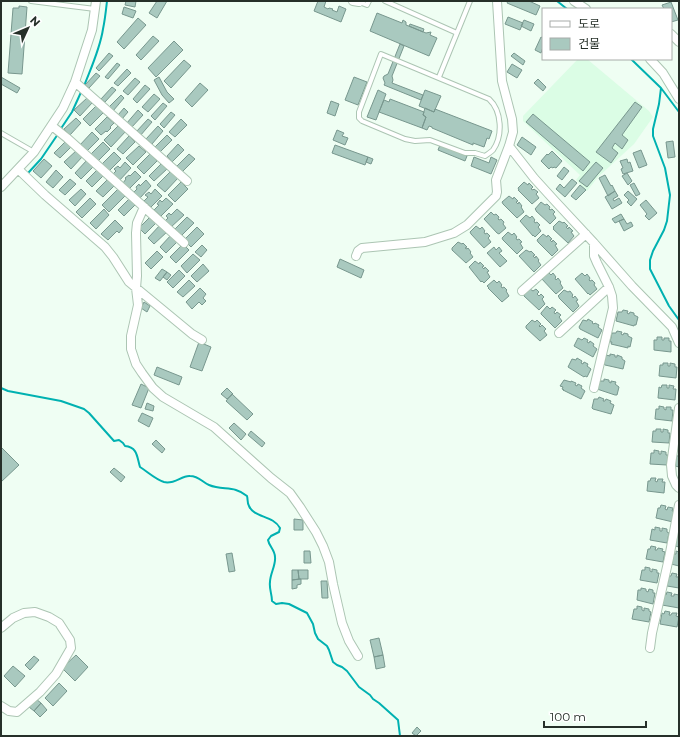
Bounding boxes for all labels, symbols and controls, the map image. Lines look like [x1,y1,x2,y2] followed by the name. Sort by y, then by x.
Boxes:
[8,8,48,48] north arrow
[542,8,672,60] legend
[27,13,43,29] text: N
[578,16,600,31] text: 도로
[578,36,600,51] text: 건물
[544,703,646,729] scale bar
[550,709,586,724] text: 100 m

